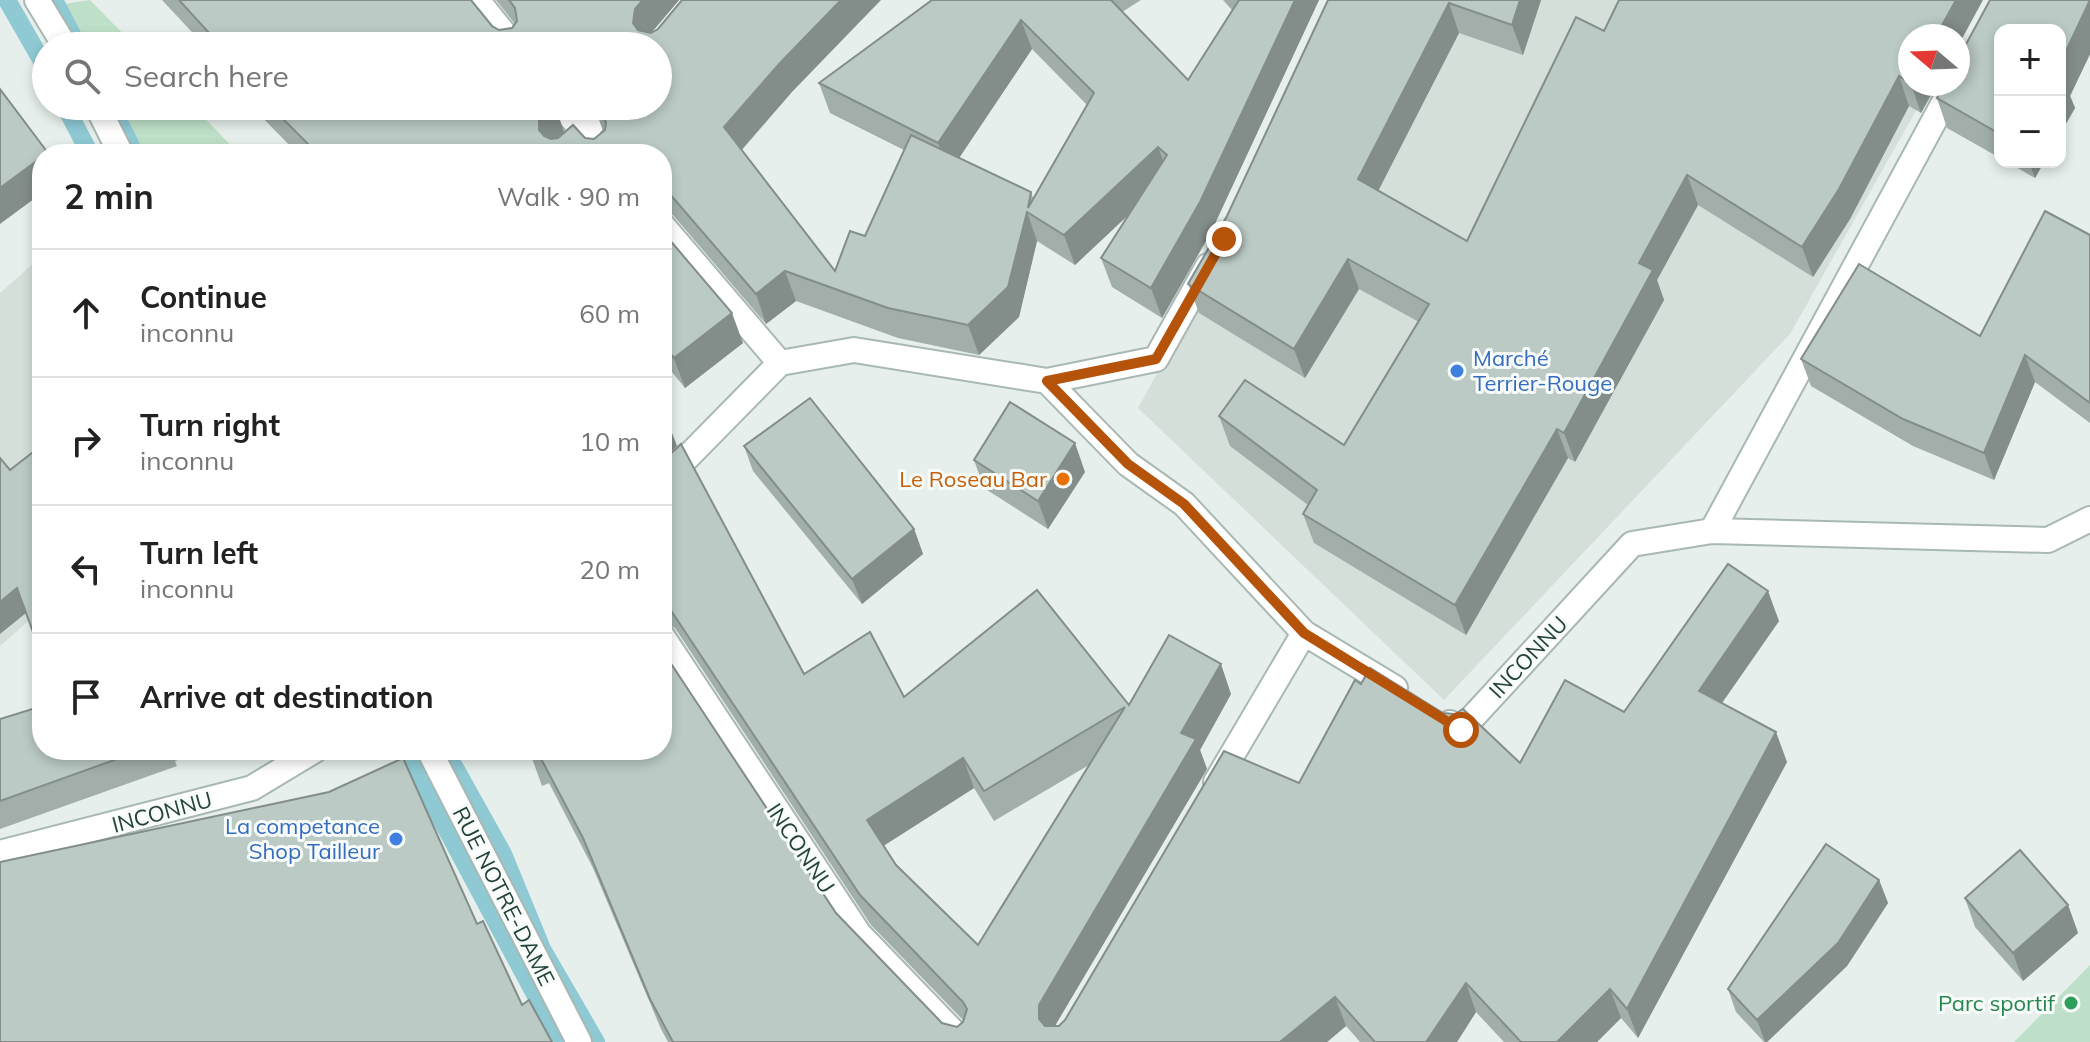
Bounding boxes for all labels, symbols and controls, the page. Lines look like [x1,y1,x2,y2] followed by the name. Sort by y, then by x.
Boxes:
[1898,24,1970,96] north arrow
[1994,24,2066,168] map controls
[1994,24,2066,96] button: +
[32,32,672,120] search box
[60,54,104,98] icon: search
[124,57,289,95] text: Search here
[1994,96,2066,168] button: −
[64,175,154,218] text: 2 min
[497,180,640,213] text: Walk · 90 m
[1206,221,1242,257] route end
[140,278,267,316] text: Continue
[64,291,108,335] icon: ahead
[579,297,640,330] text: 60 m
[140,316,234,349] text: inconnu
[1473,344,1612,397] place label: Marché Terrier-Rouge
[1448,362,1466,380] marker: Marché Terrier-Rouge
[140,406,280,444] text: Turn right
[64,419,108,463] icon: right
[579,425,640,458] text: 10 m
[140,444,234,477] text: inconnu
[899,465,1047,493] place label: Le Roseau Bar
[1054,470,1072,488] marker: Le Roseau Bar
[140,534,258,572] text: Turn left
[64,547,108,591] icon: left
[579,553,640,586] text: 20 m
[140,572,234,605] text: inconnu
[1483,610,1573,704] street label: INCONNU
[64,675,108,719] icon: arrive
[140,678,434,716] text: Arrive at destination
[1443,712,1479,748] route start
[109,785,215,839] street label: INCONNU
[761,798,841,898] street label: INCONNU
[447,802,561,990] street label: RUE NOTRE-DAME
[225,812,380,865] place label: La competance Shop Tailleur
[387,830,405,848] marker: La competance Shop Tailleur
[1938,989,2056,1017] place label: Parc sportif
[2062,994,2080,1012] marker: Parc sportif

